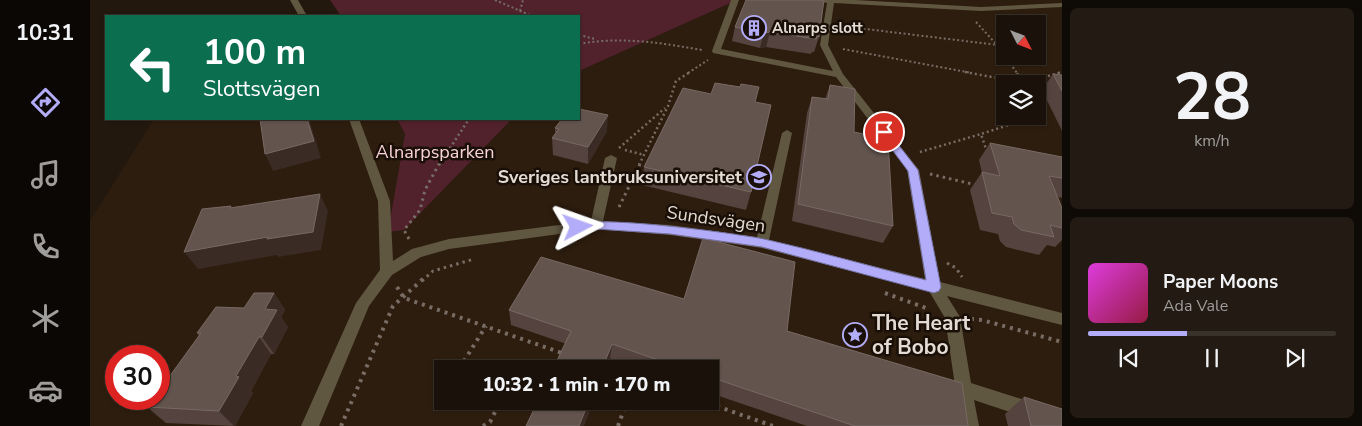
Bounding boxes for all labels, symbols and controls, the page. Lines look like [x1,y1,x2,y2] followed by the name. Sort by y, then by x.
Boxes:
[741,15,767,41] building icon: Alnarps slott
[996,15,1046,65] north arrow
[996,15,1046,125] map controls
[16,18,74,48] text: 10:31
[772,18,863,38] place label: Alnarps slott
[203,29,306,76] text: 100 m
[120,35,185,100] icon: left
[1173,53,1251,142] text: 28
[203,74,320,104] text: Slottsvägen
[996,75,1046,125] button: layers
[28,85,63,120] icon: directions
[863,111,905,153] pin
[870,118,898,146] icon: arrive
[1194,130,1230,152] text: km/h
[376,140,494,164] park label: Alnarpsparken
[28,157,63,192] icon: music
[746,164,772,190] school or university icon: Sveriges lantbruksuniversitet
[498,165,742,189] place label: Sveriges lantbruksuniversitet
[551,200,603,252] position arrow
[665,200,767,238] street label: Sundsvägen
[28,229,63,264] icon: phone
[1163,269,1278,295] text: Paper Moons
[1163,295,1228,317] text: Ada Vale
[28,301,63,336] icon: climate
[872,309,971,361] place label: The Heart of Bobo
[842,322,868,348] place icon: The Heart of Bobo
[1115,344,1143,372] icon: previous
[1198,344,1226,372] icon: pause
[1281,344,1309,372] icon: next
[105,345,170,410] speed limit sign: 30
[483,372,670,398] text: 10:32 · 1 min · 170 m
[28,373,63,408] icon: car

